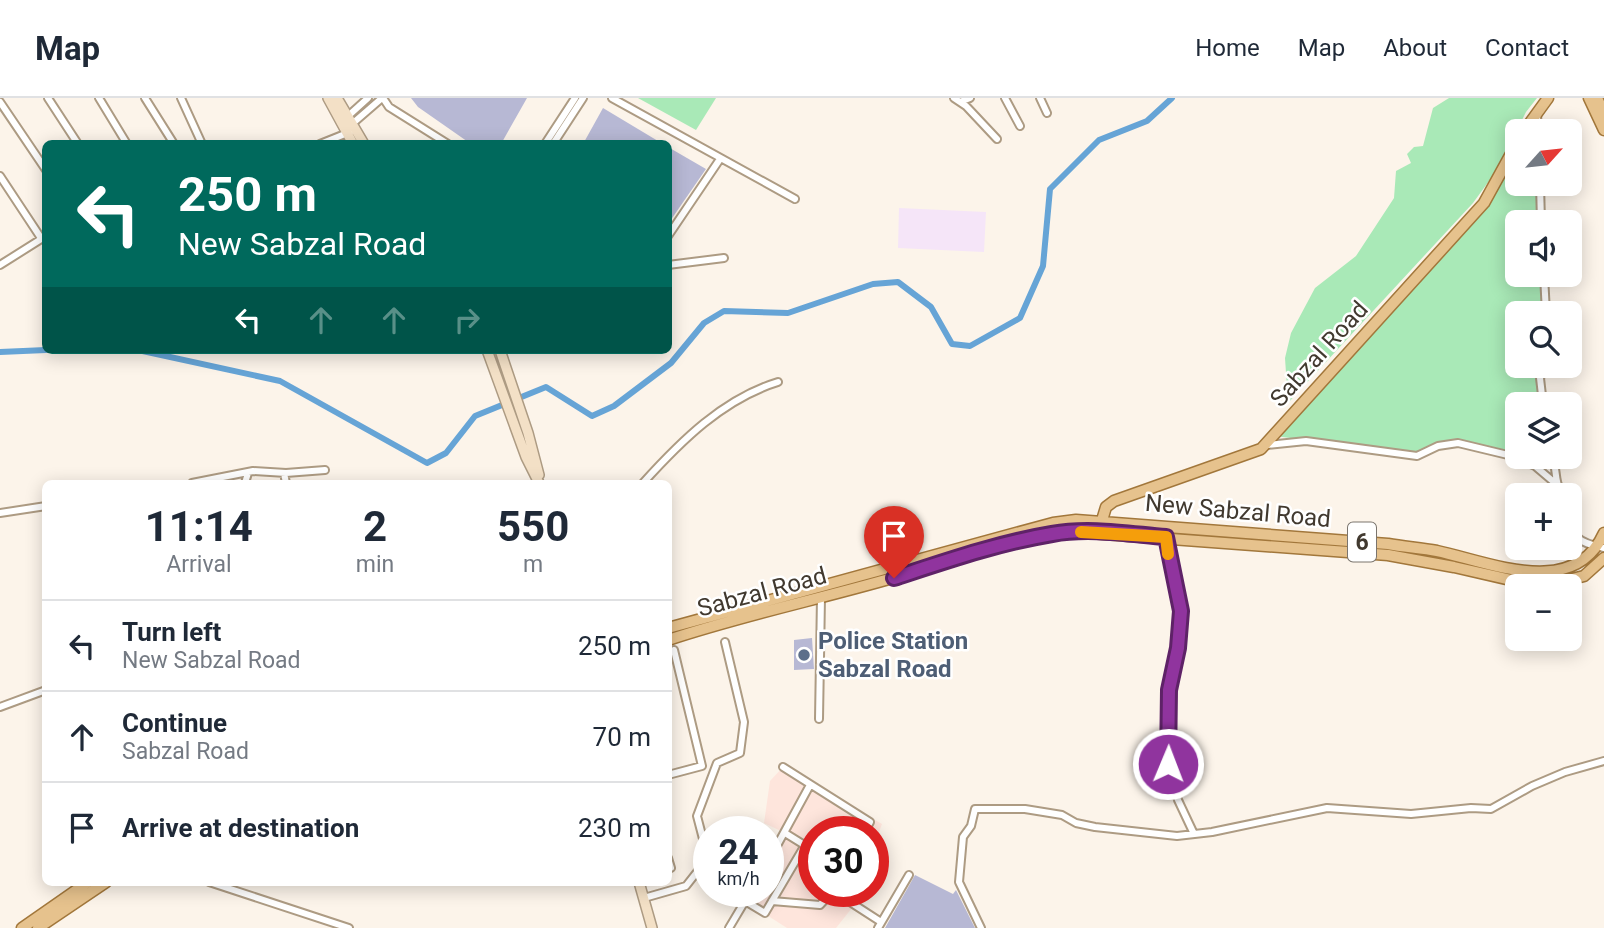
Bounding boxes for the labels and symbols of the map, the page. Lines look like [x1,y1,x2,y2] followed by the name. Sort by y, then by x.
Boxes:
[1505,119,1582,196] north arrow
[1264,295,1374,413] street label: Sabzal Road
[1144,489,1332,533] street label: New Sabzal Road
[864,506,924,578] pin
[1348,522,1376,562] road number: 6
[694,561,830,623] street label: Sabzal Road
[818,627,968,683] place label: Police Station Sabzal Road
[796,647,812,663] marker: Police Station Sabzal Road
[1131,727,1205,801] position arrow
[798,816,889,907] speed limit sign: 30

